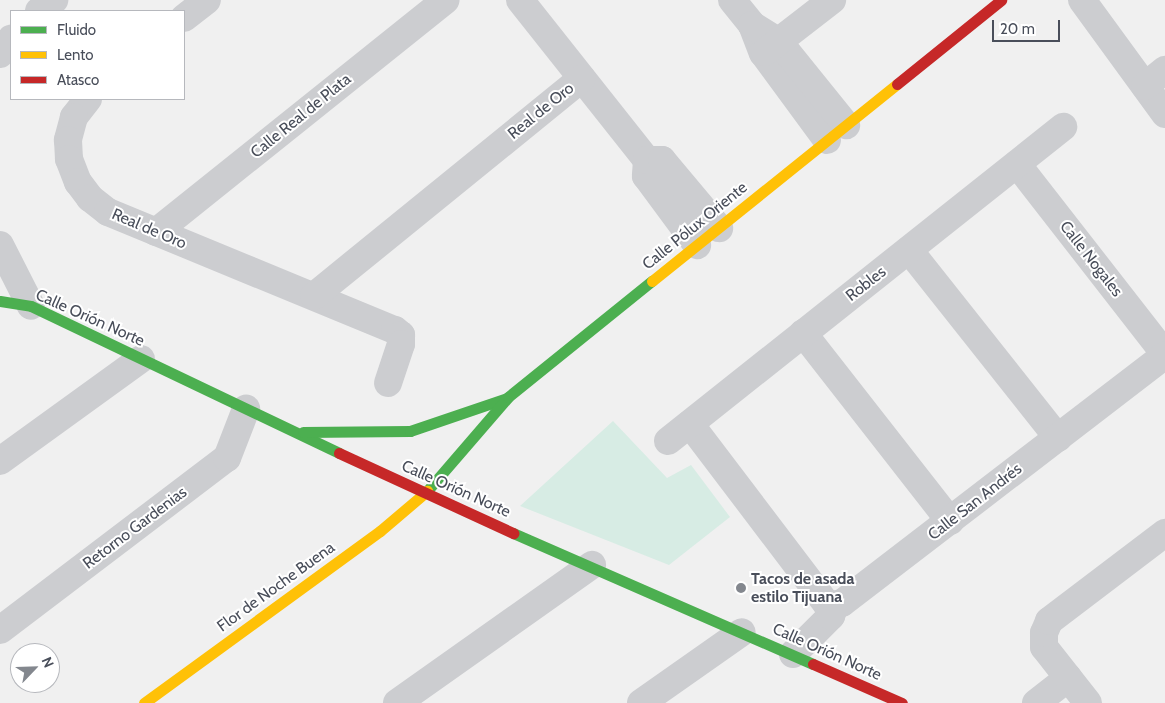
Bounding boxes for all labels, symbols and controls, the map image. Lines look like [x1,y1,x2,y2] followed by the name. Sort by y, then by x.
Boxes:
[10,10,185,100] legend
[995,10,1062,42] scale bar
[1000,20,1035,38] text: 20 m
[57,21,96,39] text: Fluido
[57,46,94,64] text: Lento
[247,70,355,162] street label: Calle Real de Plata
[57,71,99,89] text: Atasco
[504,79,578,143] street label: Real de Oro
[639,178,751,274] street label: Calle Pólux Oriente
[109,205,189,253] street label: Real de Oro
[1055,217,1127,301] street label: Calle Nogales
[842,262,890,306] street label: Robles
[33,285,147,351] street label: Calle Orión Norte
[399,456,513,522] street label: Calle Orión Norte
[924,459,1026,545] street label: Calle San Andrés
[79,483,191,573] street label: Retorno Gardenias
[214,538,338,636] street label: Flor de Noche Buena
[751,569,854,607] place label: Tacos de asada estilo Tijuana
[735,582,747,594] marker: Tacos de asada estilo Tijuana
[770,619,884,685] street label: Calle Orión Norte
[10,643,60,693] north arrow
[38,654,58,670] text: N

